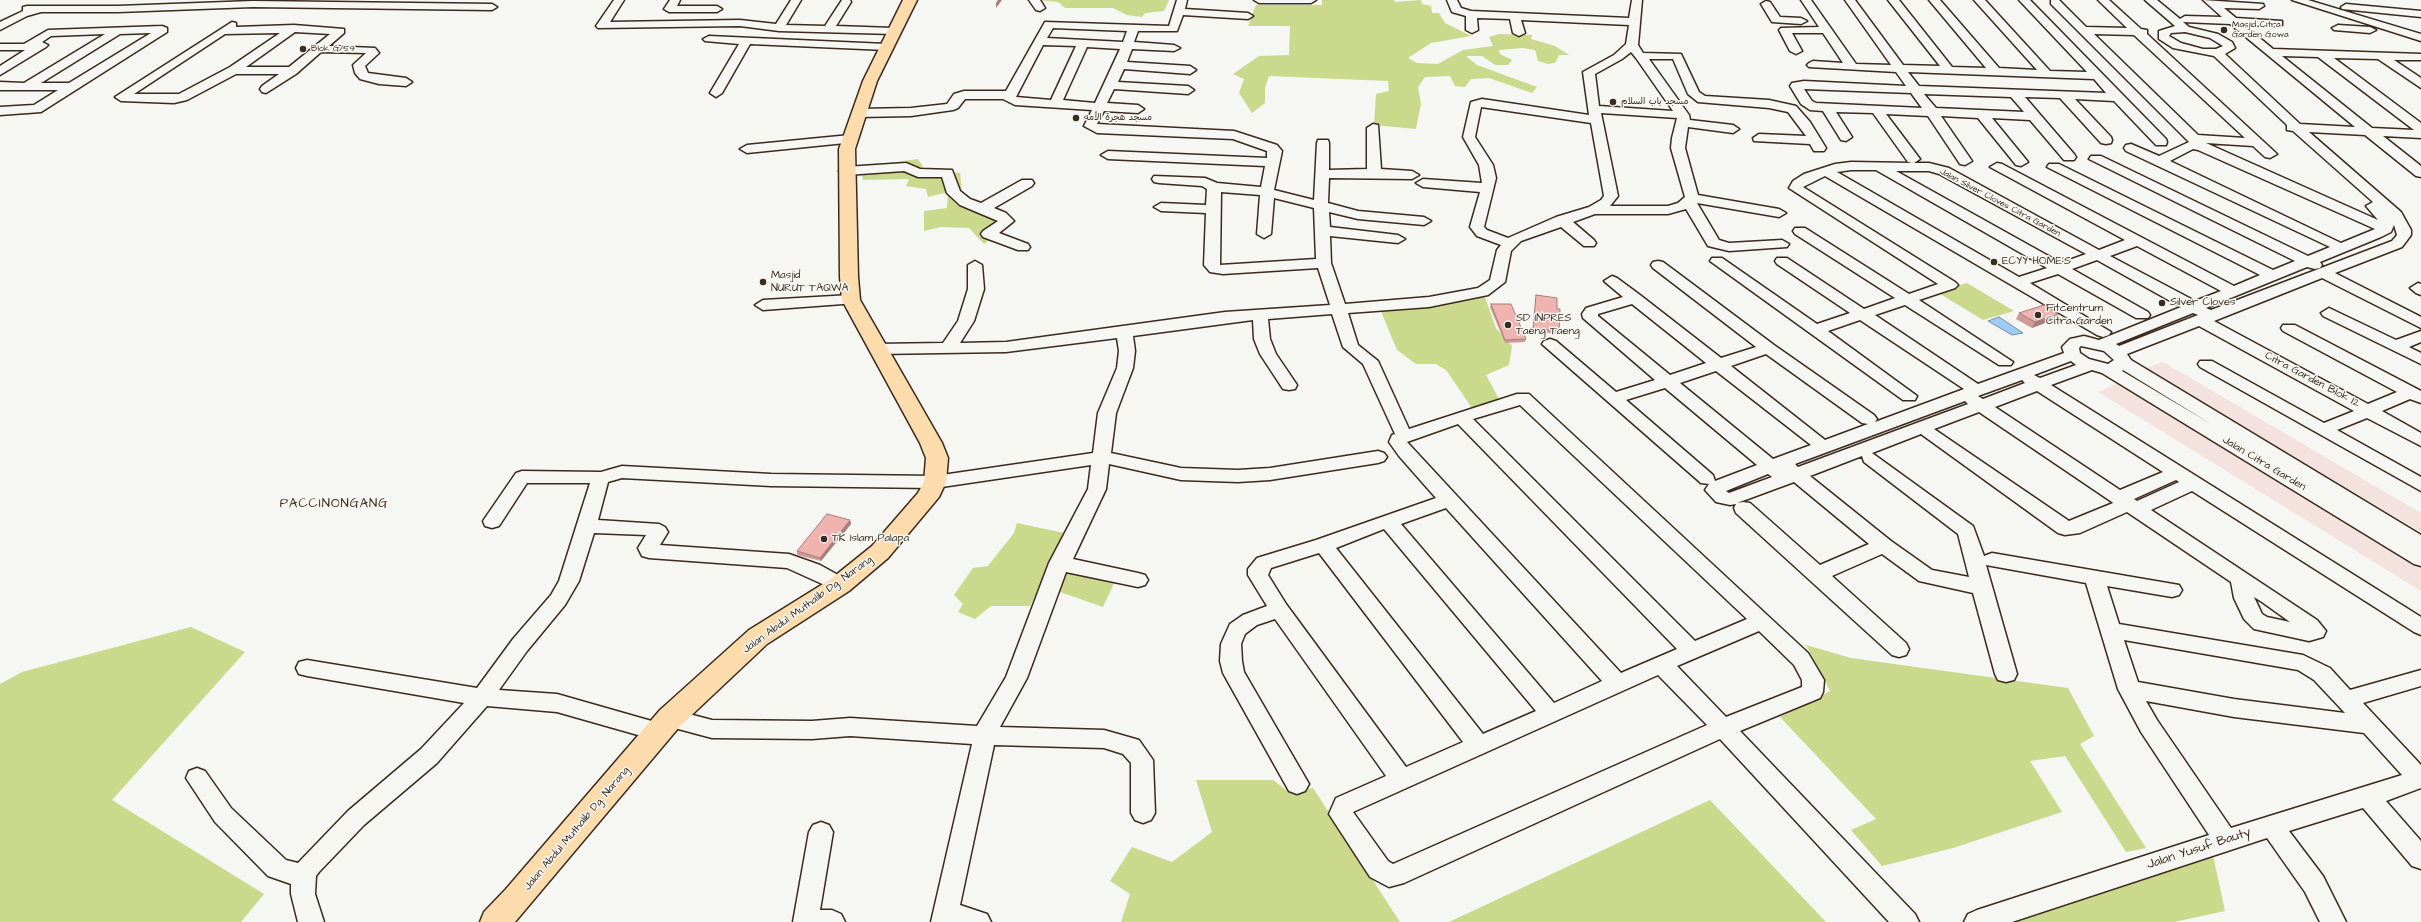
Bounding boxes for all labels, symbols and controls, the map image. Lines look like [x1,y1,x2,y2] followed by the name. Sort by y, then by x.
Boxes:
[2232,20,2289,41] place label: Masjid Citra Garden Gowa
[2219,25,2229,35] marker: Masjid Citra Garden Gowa
[298,44,308,54] marker: Blok G/59
[311,44,355,54] place label: Blok G/59
[1608,97,1618,107] marker: مسجد باب السلام
[1621,97,1688,107] place label: مسجد باب السلام
[1071,113,1081,123] marker: مسجد هجرة الأمه
[1084,113,1152,123] place label: مسجد هجرة الأمه
[1938,167,2062,239] street label: Jalan Silver Cloves Citra Garden
[2002,255,2071,269] place label: ECYY HOME'S
[1989,257,1999,267] marker: ECYY HOME'S
[771,269,848,295] place label: Masjid NURUT TAQWA
[758,277,768,287] marker: Masjid NURUT TAQWA
[2170,296,2235,310] place label: Silver Cloves
[2157,298,2167,308] marker: Silver Cloves
[2046,302,2112,328] place label: Fitcentrum Citra Garden
[2033,310,2043,320] marker: Fitcentrum Citra Garden
[1516,312,1580,338] place label: SD INPRES Taeng Taeng
[1503,320,1513,330] marker: SD INPRES Taeng Taeng
[2262,349,2362,411] street label: Citra Garden Blok I2
[2220,434,2308,494] street label: Jalan Citra Garden
[280,496,388,512] district label: PACCINONGANG
[832,532,909,546] place label: TK Islam Palapa
[819,534,829,544] marker: TK Islam Palapa
[740,553,876,657] street label: Jalan Abdul Muthalib Dg. Narang
[521,764,633,894] street label: Jalan Abdul Muthalib Dg. Narang
[2145,825,2253,873] street label: Jalan Yusuf Bauty

